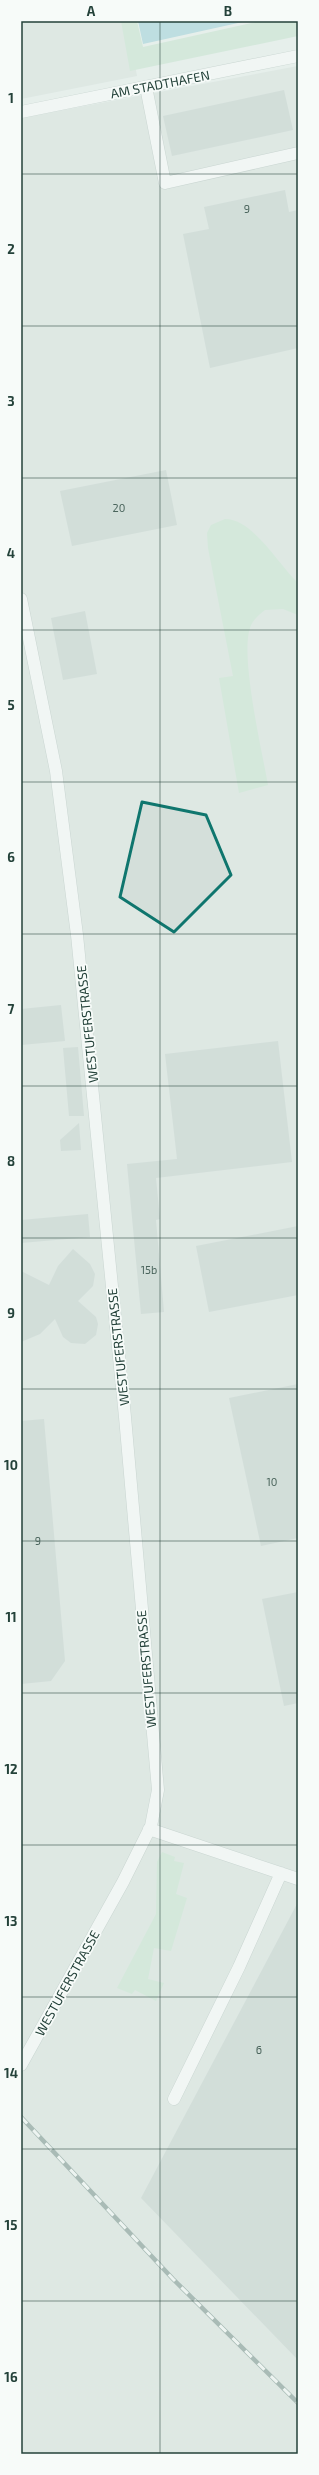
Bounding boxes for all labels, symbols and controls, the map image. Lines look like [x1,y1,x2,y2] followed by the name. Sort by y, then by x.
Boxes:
[87,3,96,19] text: A
[224,3,232,19] text: B
[109,67,211,101] street label: AM STADTHAFEN
[8,90,14,106] text: 1
[244,202,250,215] house number: 9
[7,241,15,257] text: 2
[7,393,15,409] text: 3
[113,501,125,514] house number: 20
[7,545,15,561] text: 4
[7,697,15,713] text: 5
[7,849,15,865] text: 6
[73,964,101,1084] street label: WESTUFERSTRASSE
[8,1001,15,1017] text: 7
[7,1153,15,1169] text: 8
[141,1263,157,1276] house number: 15b
[104,1287,132,1407] street label: WESTUFERSTRASSE
[7,1305,15,1321] text: 9
[4,1457,18,1473] text: 10
[266,1475,278,1488] house number: 10
[35,1534,41,1547] house number: 9
[5,1609,17,1625] text: 11
[133,1609,159,1729] street label: WESTUFERSTRASSE
[4,1761,18,1777] text: 12
[5,1913,18,1929] text: 13
[31,1927,103,2039] street label: WESTUFERSTRASSE
[256,2043,262,2056] house number: 6
[4,2065,18,2081] text: 14
[5,2217,17,2233] text: 15
[4,2369,18,2385] text: 16

